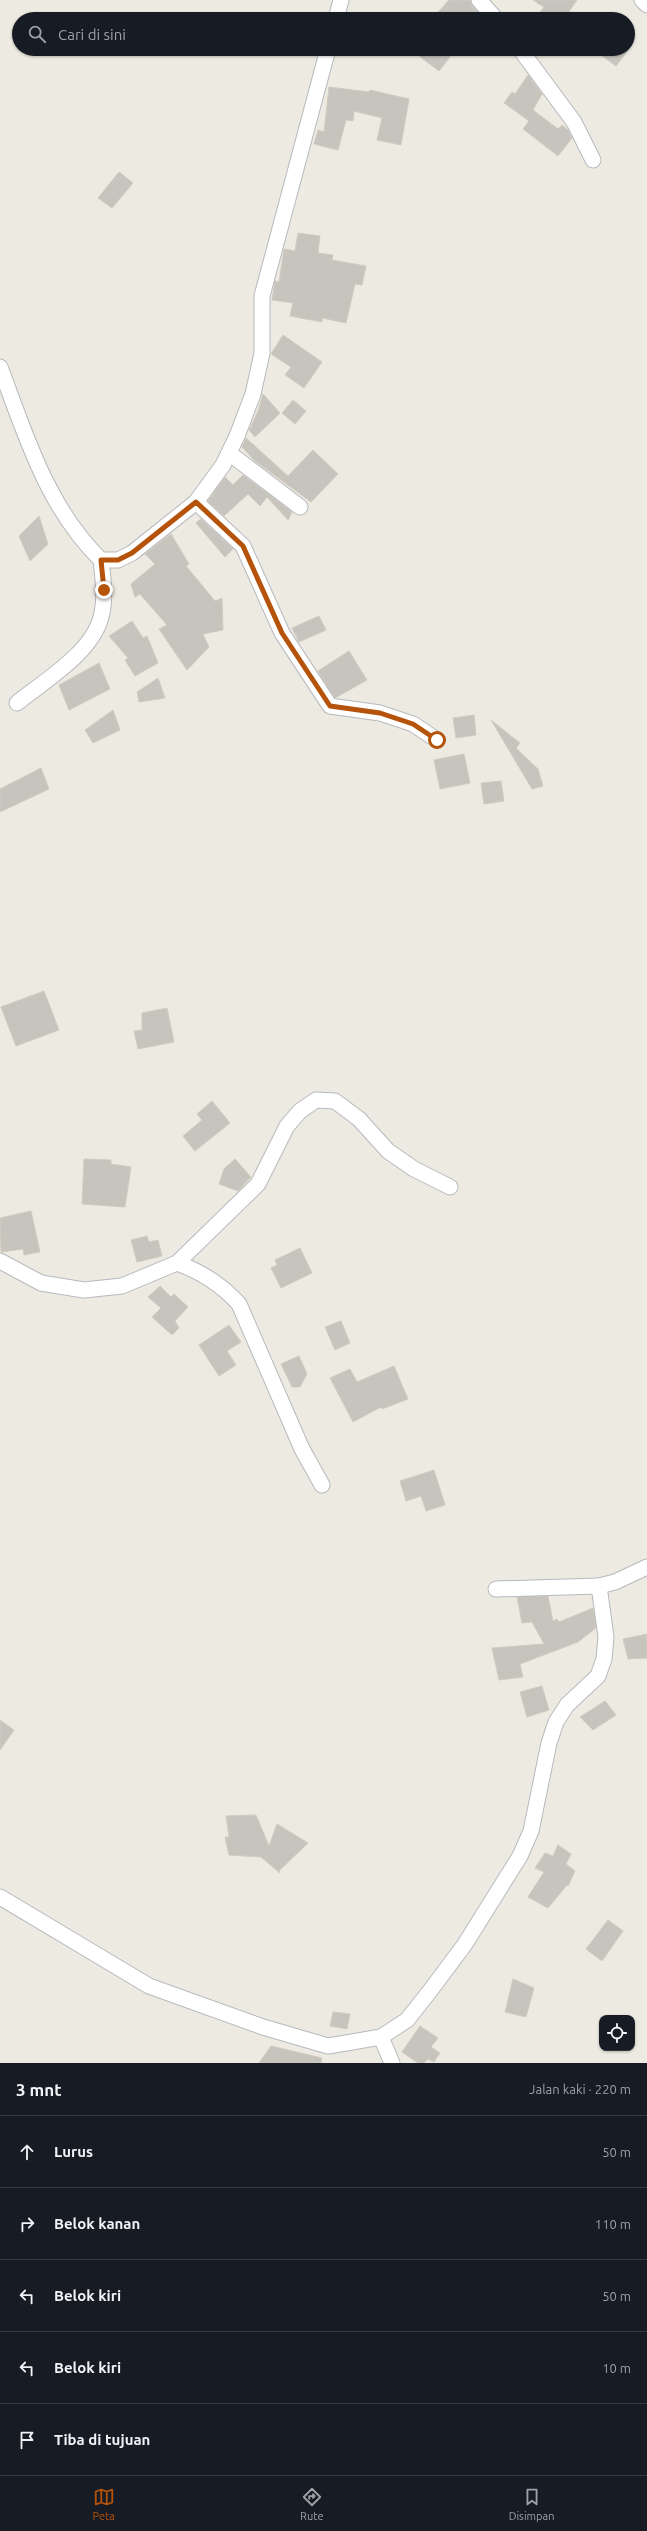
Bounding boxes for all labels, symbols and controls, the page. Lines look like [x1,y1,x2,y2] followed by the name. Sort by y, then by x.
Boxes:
[12,12,635,56] search box
[26,23,48,45] icon: search
[58,26,126,43] text: Cari di sini
[95,581,113,599] route end
[428,731,446,749] route start
[599,2015,635,2051] map controls
[599,2015,635,2051] button: locate
[16,2080,62,2099] text: 3 mnt
[529,2082,631,2096] text: Jalan kaki · 220 m
[16,2141,38,2163] icon: ahead
[54,2143,93,2160] text: Lurus
[602,2145,631,2159] text: 50 m
[16,2213,38,2235] icon: right
[54,2215,140,2232] text: Belok kanan
[595,2217,631,2231] text: 110 m
[16,2285,38,2307] icon: left
[54,2287,121,2304] text: Belok kiri
[602,2289,631,2303] text: 50 m
[16,2357,38,2379] icon: left
[54,2359,121,2376] text: Belok kiri
[602,2361,631,2375] text: 10 m
[16,2429,38,2451] icon: arrive
[54,2431,150,2448] text: Tiba di tujuan
[93,2486,115,2522] tab: Peta
[300,2486,324,2522] tab: Rute
[509,2486,554,2522] tab: Disimpan

